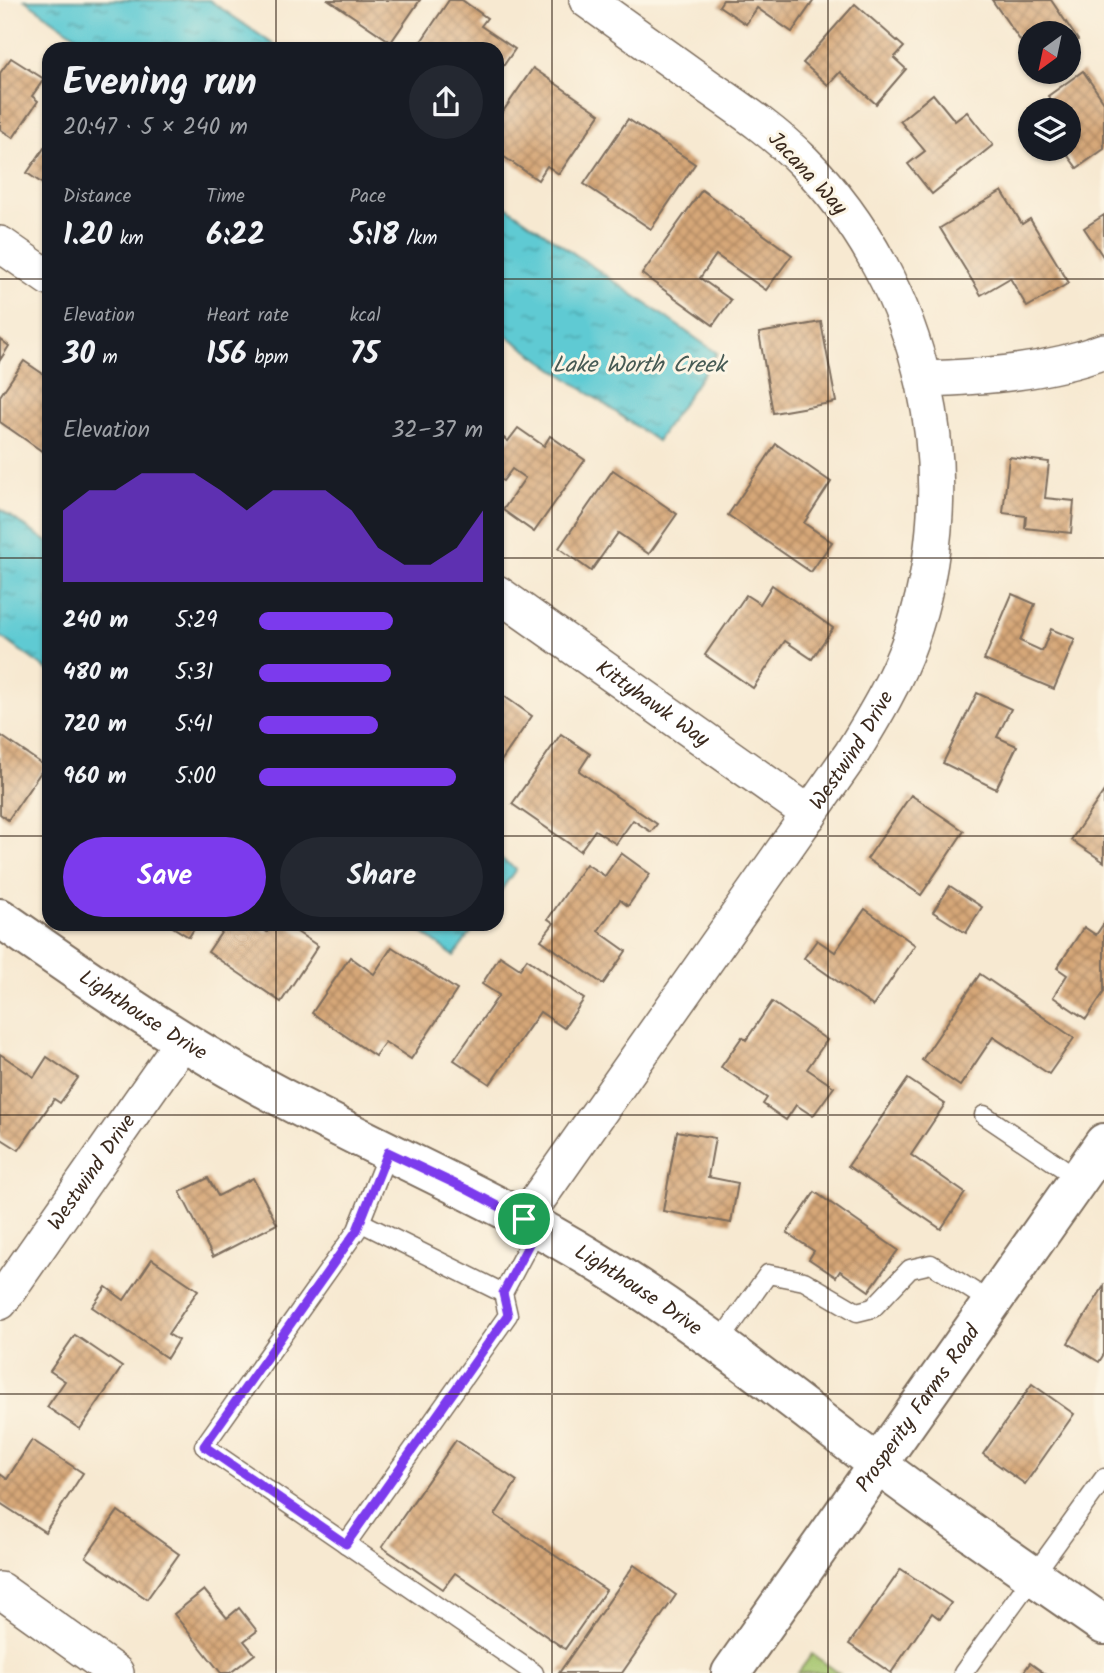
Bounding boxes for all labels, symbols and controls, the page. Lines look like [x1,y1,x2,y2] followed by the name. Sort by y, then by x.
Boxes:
[1018,21,1082,84] north arrow
[1018,21,1081,161] map controls
[63,54,257,114] text: Evening run
[409,65,483,139] button: share
[1018,98,1081,161] button: layers
[63,110,248,146] text: 20:47 · 5 × 240 m
[759,125,855,224] street label: Jacana Way
[63,182,131,212] text: Distance
[206,182,245,212] text: Time
[350,182,386,212] text: Pace
[63,212,112,260] text: 1.20
[206,212,265,260] text: 6:22
[350,212,399,260] text: 5:18
[112,224,144,254] text: km
[399,224,437,254] text: /km
[63,301,135,331] text: Elevation
[206,301,289,331] text: Heart rate
[350,301,381,331] text: kcal
[63,331,95,379] text: 30
[206,331,247,379] text: 156
[350,331,379,379] text: 75
[95,343,118,373] text: m
[247,343,289,373] text: bpm
[552,348,729,384] water label: Lake Worth Creek
[63,413,150,449] text: Elevation
[391,413,483,449] text: 32–37 m
[63,603,128,639] text: 240 m
[175,603,218,639] text: 5:29
[588,652,716,756] street label: Kittyhawk Way
[63,655,129,691] text: 480 m
[175,655,213,691] text: 5:31
[802,685,903,817] street label: Westwind Drive
[63,707,127,743] text: 720 m
[175,707,213,743] text: 5:41
[63,759,127,795] text: 960 m
[175,759,216,795] text: 5:00
[63,837,266,917] button: Save
[280,837,483,917] button: Share
[71,962,214,1070] street label: Lighthouse Drive
[40,1107,145,1238] street label: Westwind Drive
[494,1189,554,1249] pin
[505,1200,543,1238] icon: arrive
[568,1237,709,1345] street label: Lighthouse Drive
[848,1318,990,1500] street label: Prosperity Farms Road

